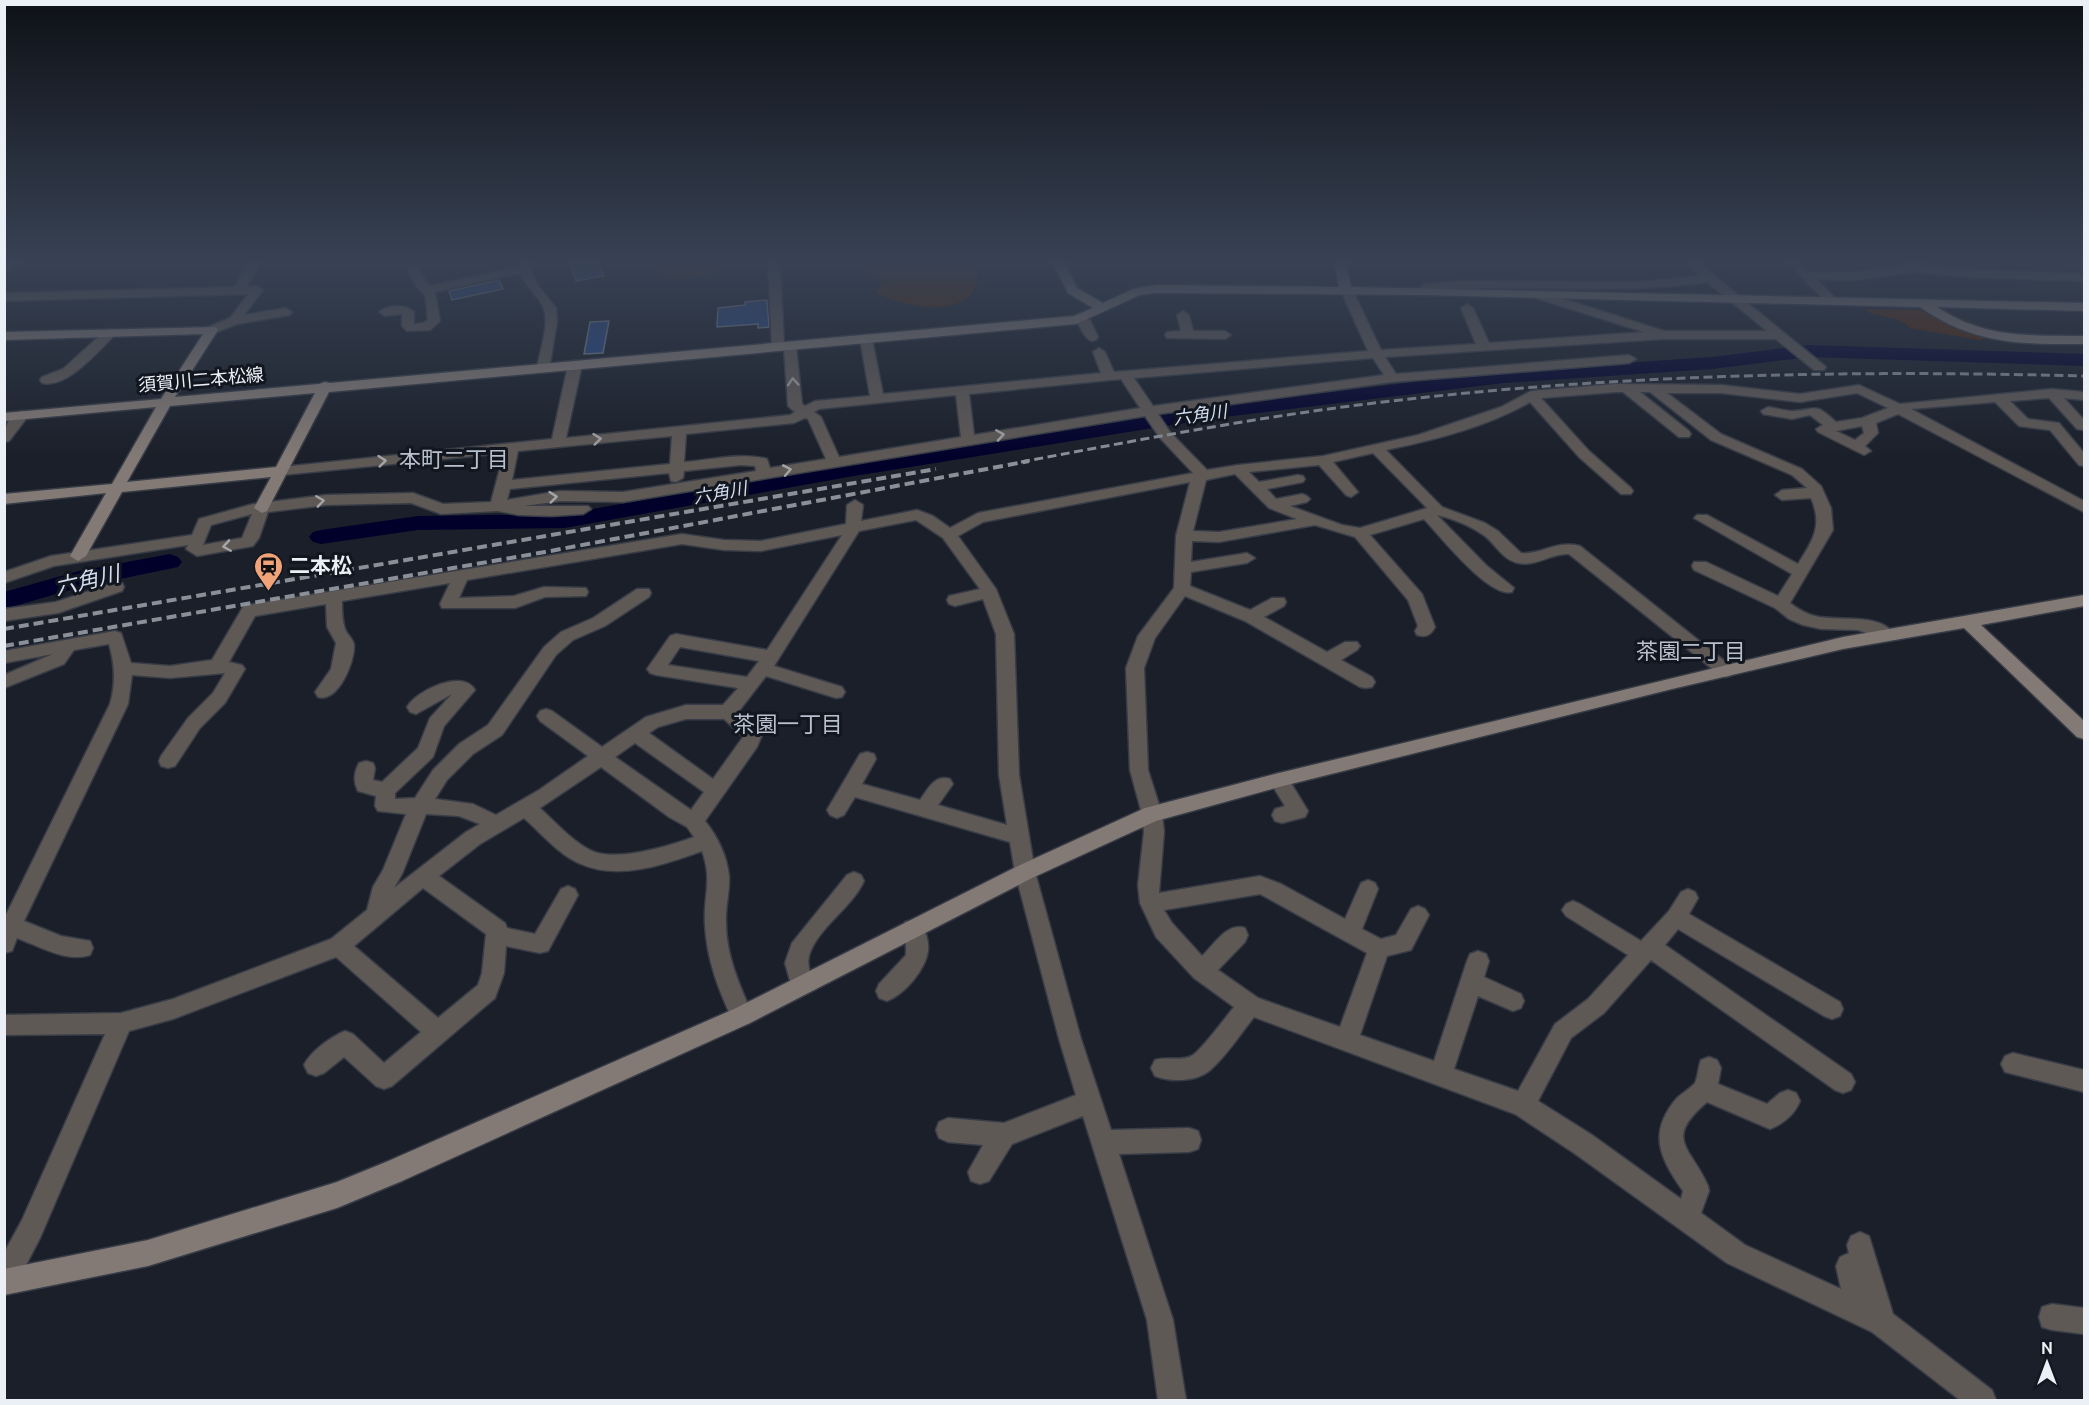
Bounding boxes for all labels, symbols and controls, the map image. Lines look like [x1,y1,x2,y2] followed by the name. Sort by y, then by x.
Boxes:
[137,364,265,394] street label: 須賀川二本松線
[787,377,800,386] one-way arrow
[1172,400,1230,428] water label: 六角川
[995,429,1005,442] one-way arrow
[592,433,601,446] one-way arrow
[399,446,509,471] district label: 本町二丁目
[377,455,386,467] one-way arrow
[782,464,792,477] one-way arrow
[692,477,750,507] water label: 六角川
[548,492,557,504] one-way arrow
[315,495,324,507] one-way arrow
[222,540,231,552] one-way arrow
[252,550,284,592] station icon: 二本松
[289,553,352,577] place label: 二本松
[52,559,124,599] water label: 六角川
[1636,638,1746,663] district label: 茶園二丁目
[733,711,843,736] district label: 茶園一丁目
[2017,1333,2077,1393] north arrow
[2041,1339,2053,1357] text: N

